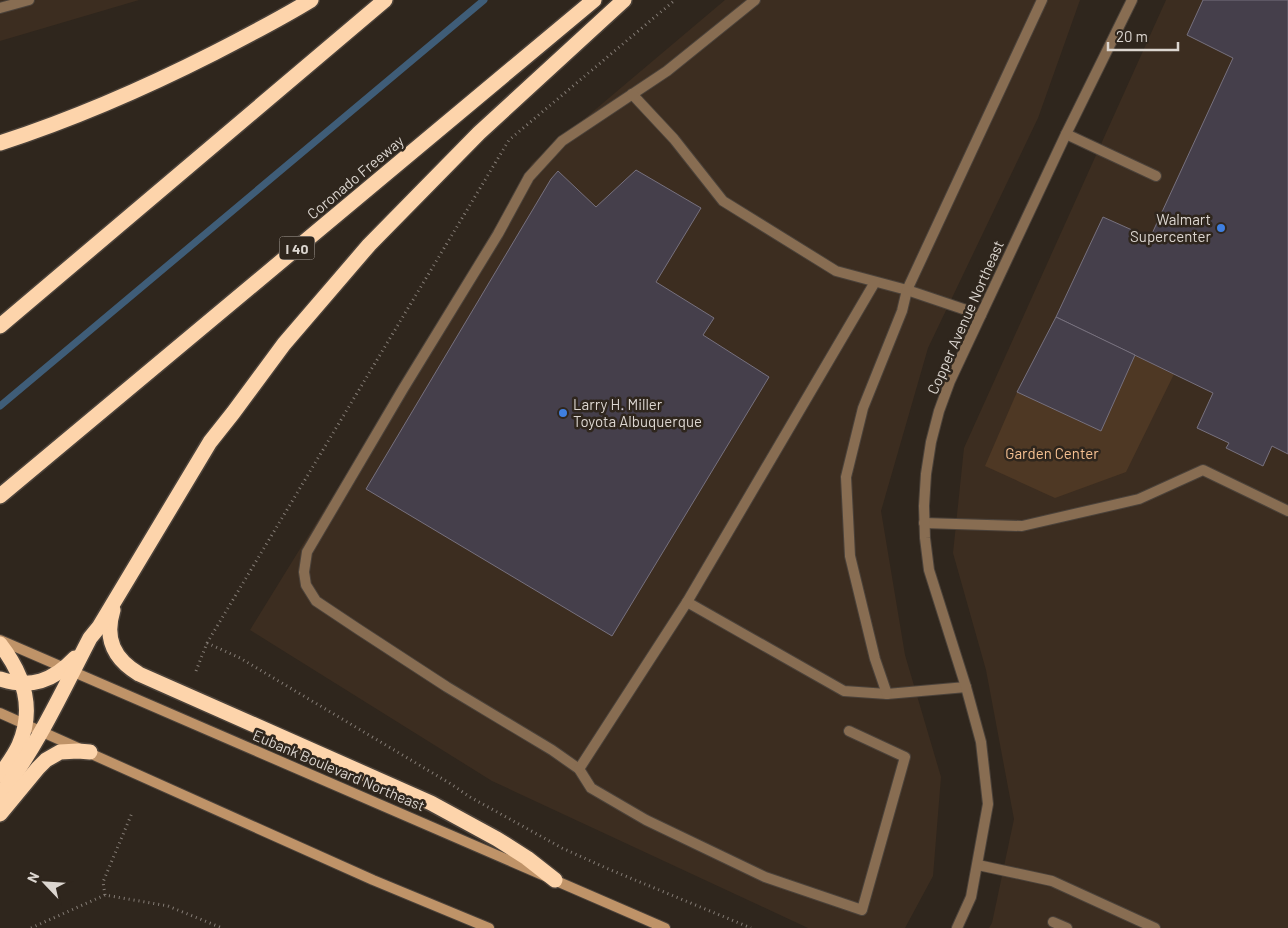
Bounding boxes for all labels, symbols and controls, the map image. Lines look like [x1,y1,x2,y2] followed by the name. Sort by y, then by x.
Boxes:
[1108,20,1178,52] scale bar
[1116,27,1148,45] text: 20 m
[303,131,407,223] street label: Coronado Freeway
[1130,210,1212,245] place label: Walmart Supercenter
[1215,222,1227,234] marker: Walmart Supercenter
[280,237,314,260] road number: I 40
[923,237,1007,397] street label: Copper Avenue Northeast
[573,395,702,430] place label: Larry H. Miller Toyota Albuquerque
[557,407,569,419] marker: Larry H. Miller Toyota Albuquerque
[1005,444,1099,462] park label: Garden Center
[250,726,428,814] street label: Eubank Boulevard Northeast
[20,858,70,908] north arrow
[23,869,42,885] text: N

